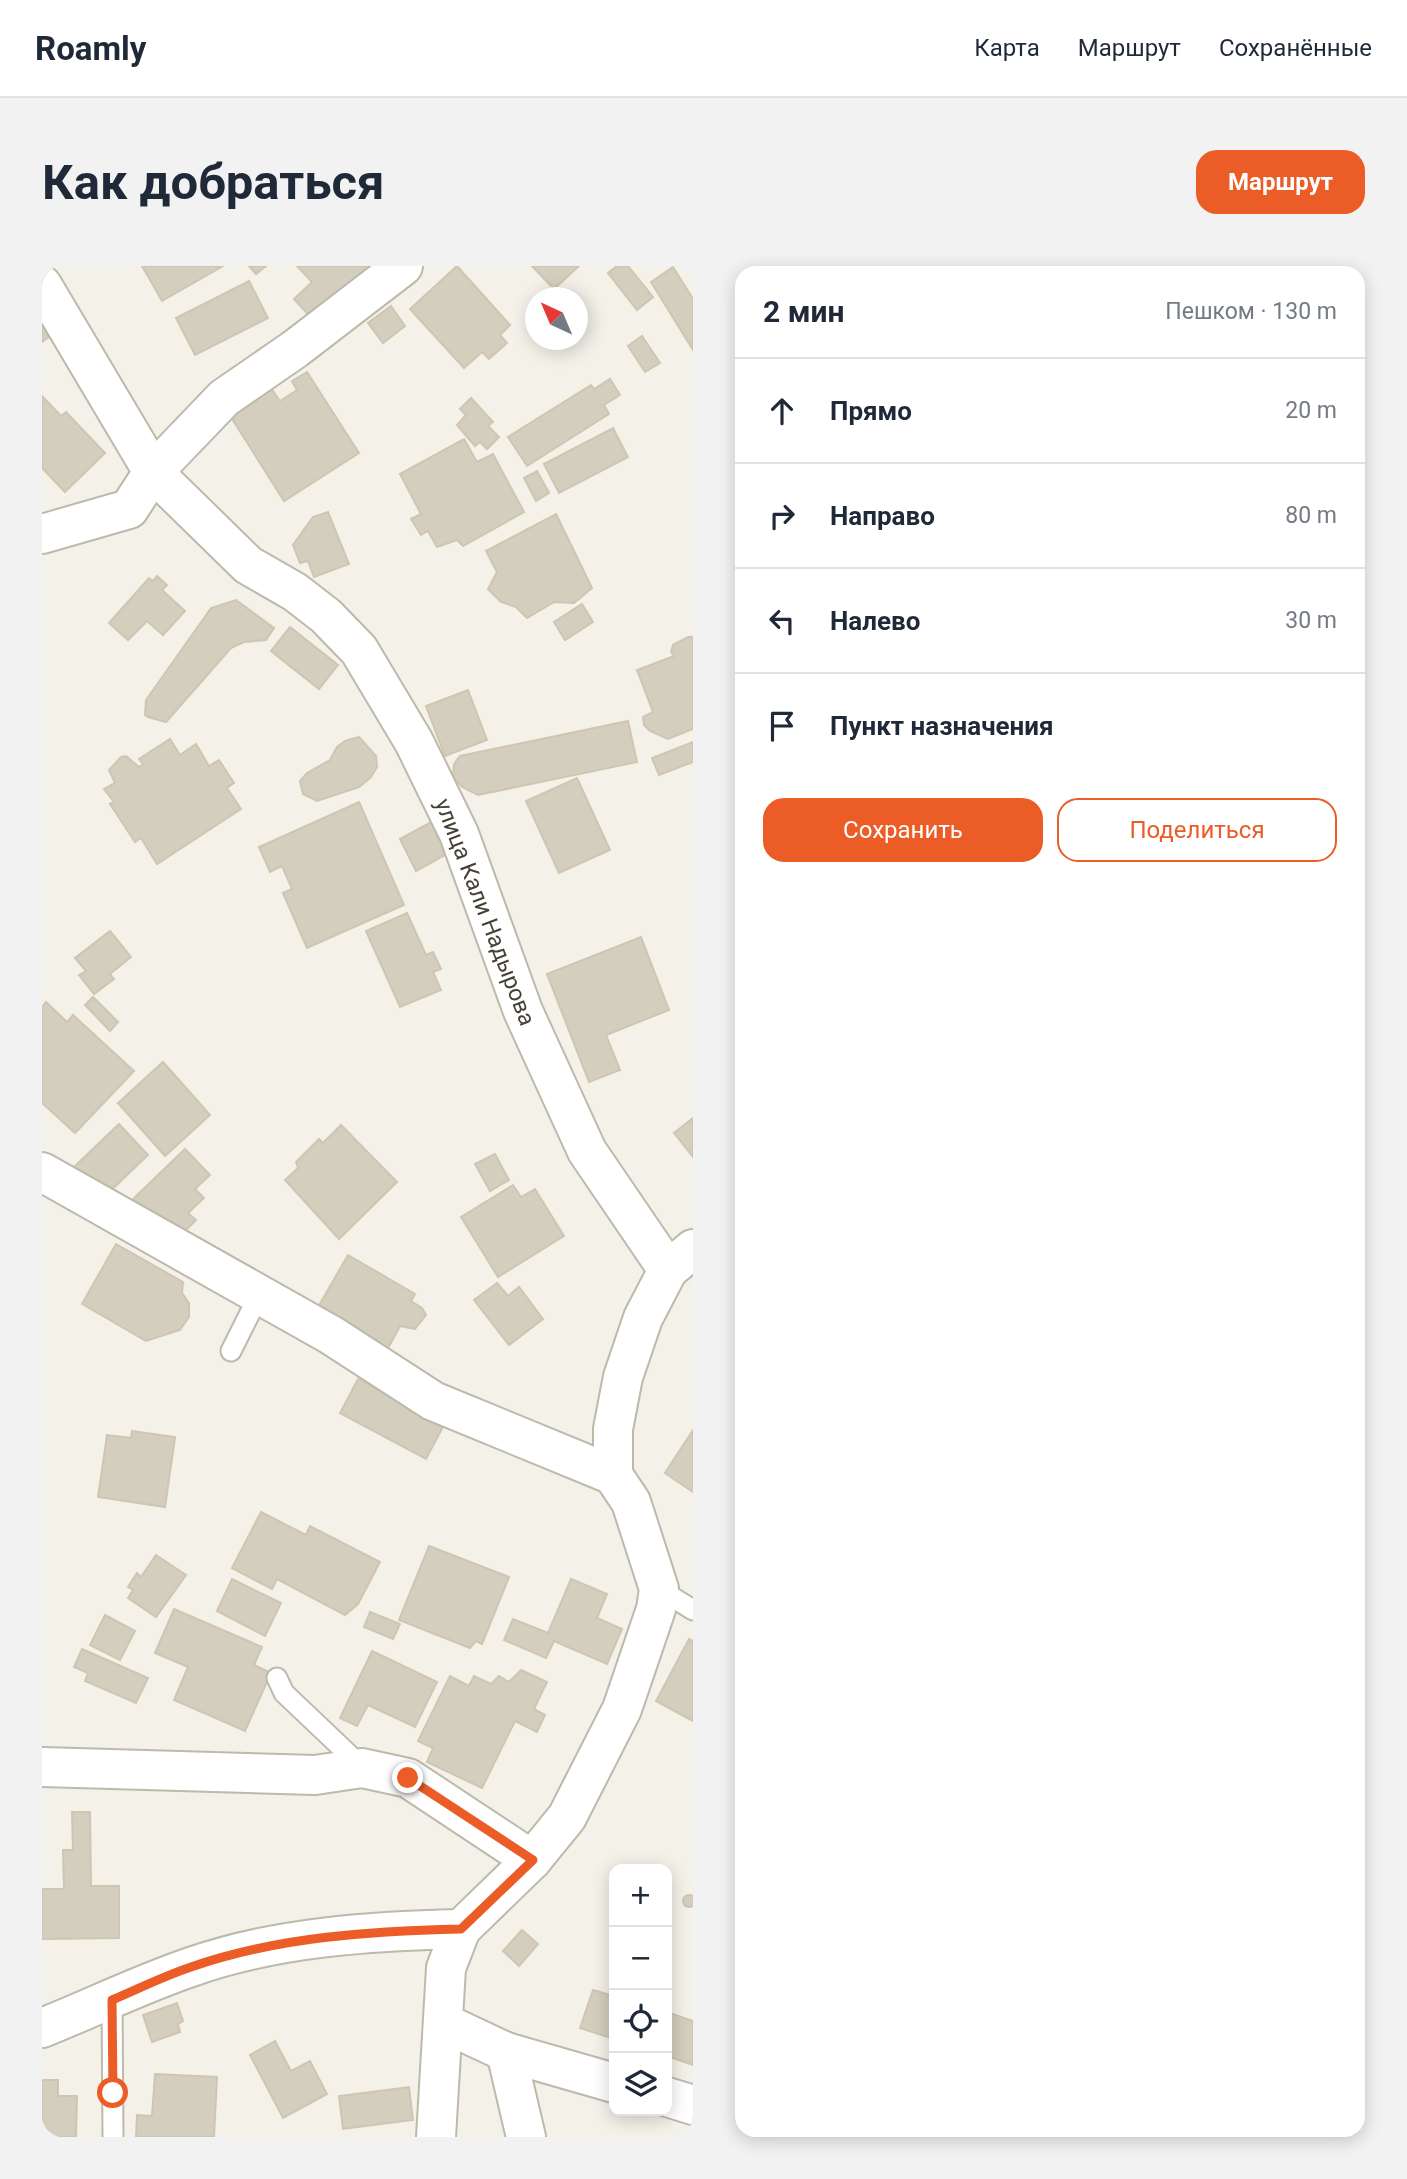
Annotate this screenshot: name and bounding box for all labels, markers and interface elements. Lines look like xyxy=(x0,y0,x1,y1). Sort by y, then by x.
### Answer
text: Roamly xyxy=(35,29,146,68)
text: Карта xyxy=(974,34,1040,62)
text: Маршрут xyxy=(1078,34,1181,62)
text: Сохранённые xyxy=(1219,34,1372,62)
button: Маршрут xyxy=(1196,150,1365,214)
text: Как добраться xyxy=(42,154,384,211)
north arrow xyxy=(525,287,588,350)
text: 2 мин xyxy=(763,294,844,329)
text: Пешком · 130 m xyxy=(1165,298,1337,325)
icon: ahead xyxy=(763,392,801,430)
text: Прямо xyxy=(830,396,912,426)
text: 20 m xyxy=(1285,397,1337,424)
icon: right xyxy=(763,497,801,535)
text: Направо xyxy=(830,501,935,531)
text: 80 m xyxy=(1285,502,1337,529)
icon: left xyxy=(763,602,801,640)
text: Налево xyxy=(830,606,920,636)
text: 30 m xyxy=(1285,607,1337,634)
icon: arrive xyxy=(763,707,801,745)
text: Пункт назначения xyxy=(830,711,1054,741)
street label: улица Кали Надырова xyxy=(429,795,541,1029)
button: Сохранить xyxy=(763,798,1043,862)
button: Поделиться xyxy=(1057,798,1337,862)
route end xyxy=(392,1762,423,1793)
map controls xyxy=(609,1864,672,2116)
button: + xyxy=(609,1864,672,1927)
button: − xyxy=(609,1927,672,1990)
button: locate xyxy=(609,1990,672,2053)
button: layers xyxy=(609,2053,672,2116)
route start xyxy=(97,2077,128,2108)

